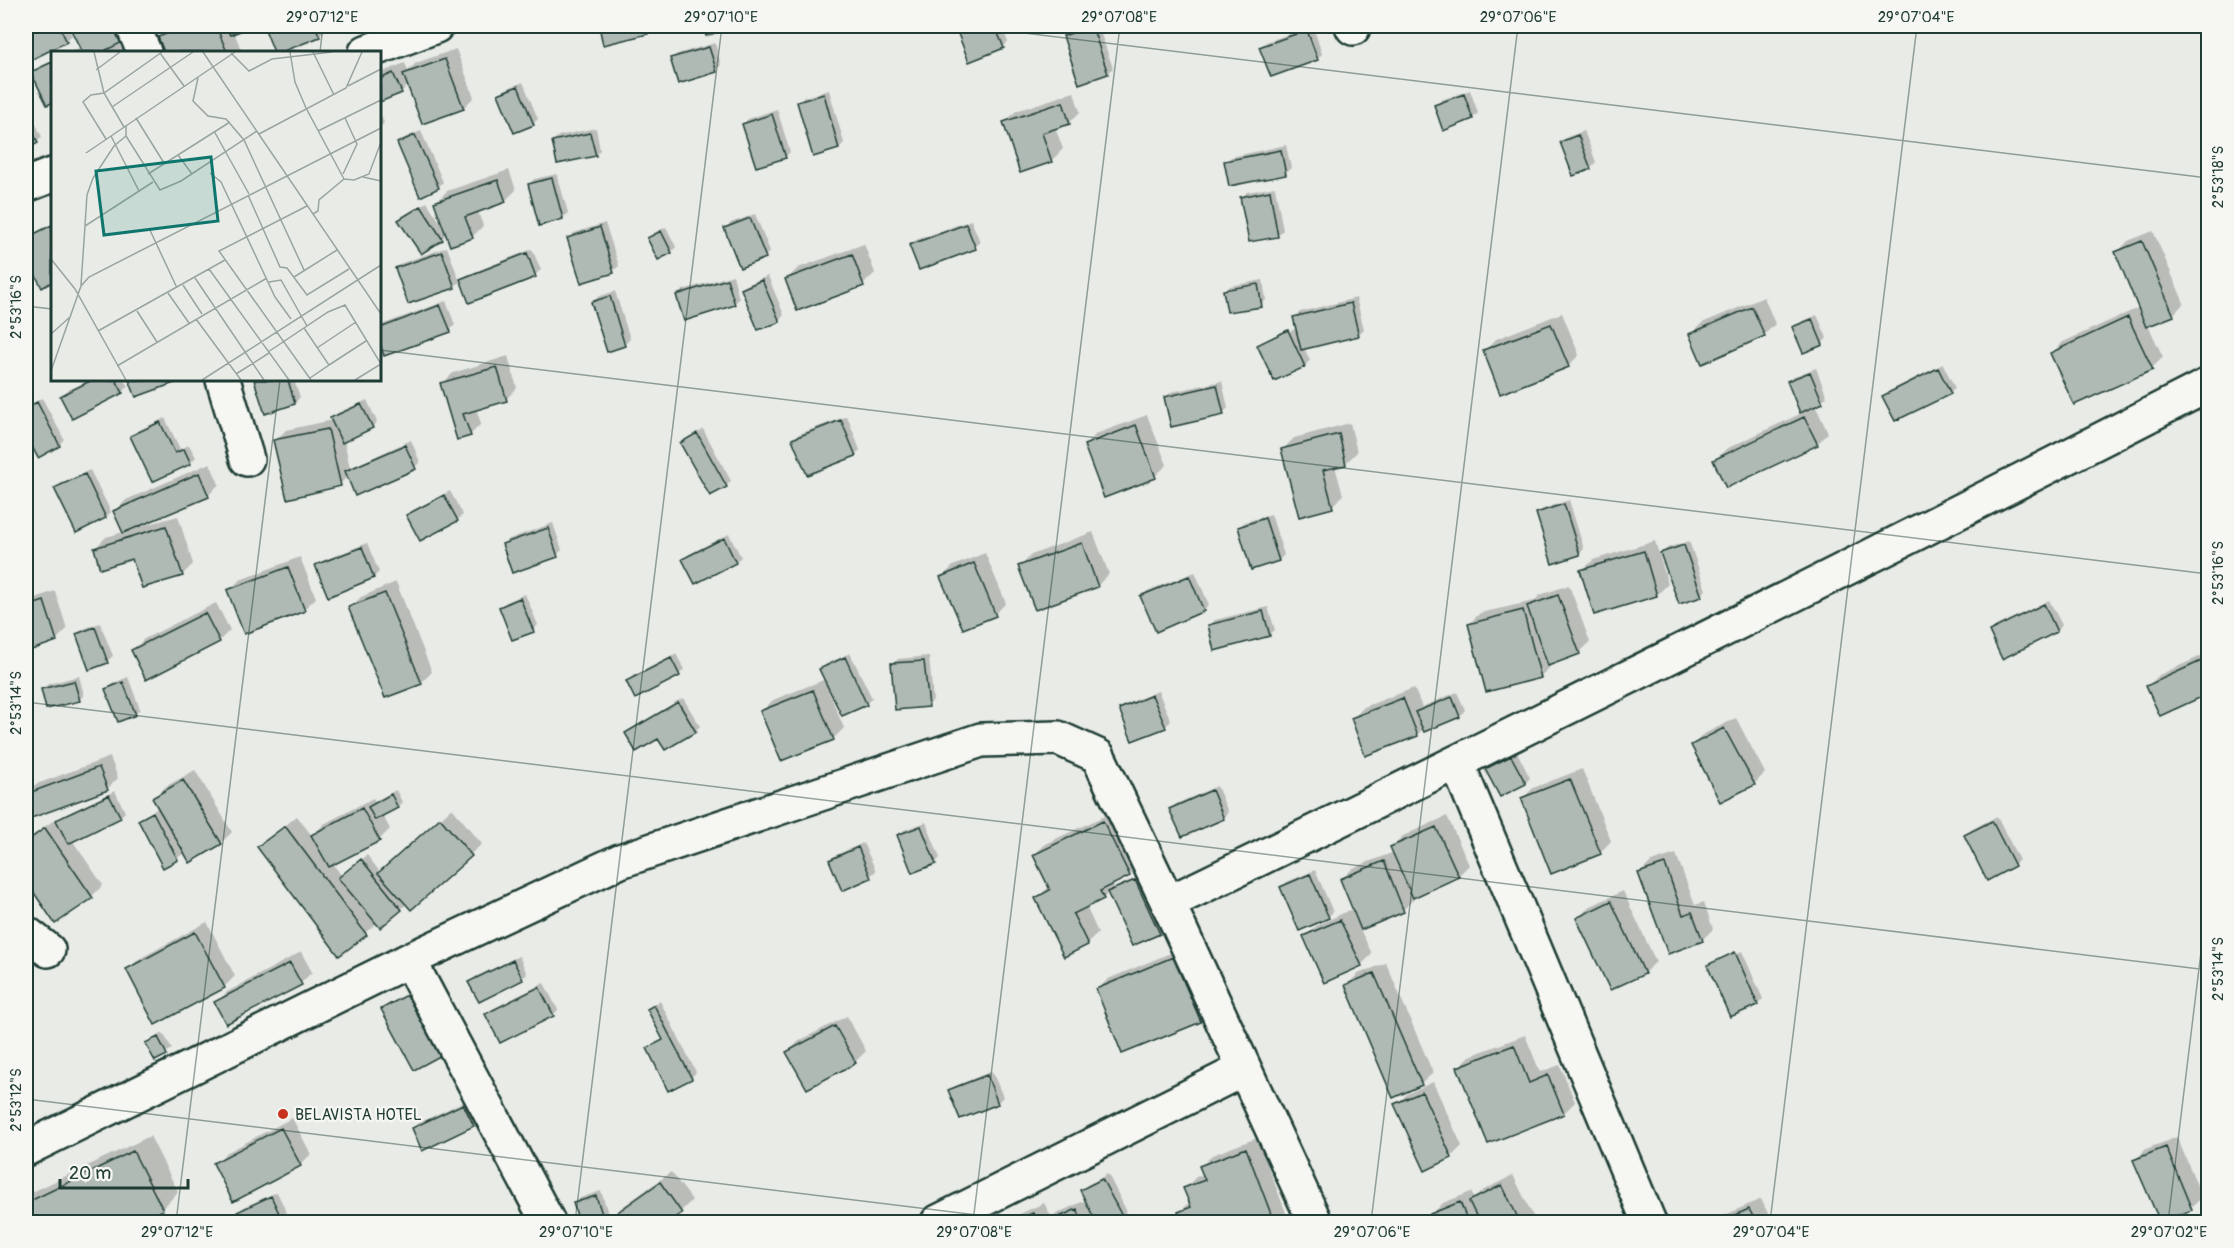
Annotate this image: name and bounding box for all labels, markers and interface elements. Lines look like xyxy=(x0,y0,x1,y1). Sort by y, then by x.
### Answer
text: 29°07'12"E xyxy=(286,8,358,27)
text: 29°07'10"E xyxy=(684,8,758,27)
text: 29°07'08"E xyxy=(1081,8,1157,27)
text: 29°07'06"E xyxy=(1480,8,1557,27)
text: 29°07'04"E xyxy=(1878,8,1955,27)
inset map xyxy=(51,51,381,381)
text: 2°53'18"S xyxy=(2209,146,2228,208)
text: 2°53'16"S xyxy=(7,275,26,339)
text: 2°53'16"S xyxy=(2209,541,2228,605)
text: 2°53'14"S xyxy=(7,671,26,735)
text: 2°53'14"S xyxy=(2209,937,2228,1001)
text: 2°53'12"S xyxy=(7,1068,26,1132)
place label: BELAVISTA HOTEL xyxy=(295,1105,422,1125)
marker: BELAVISTA HOTEL xyxy=(276,1107,290,1121)
scale bar xyxy=(60,1152,188,1190)
text: 20 m xyxy=(69,1162,111,1185)
text: 29°07'12"E xyxy=(141,1223,213,1242)
text: 29°07'10"E xyxy=(539,1223,613,1242)
text: 29°07'08"E xyxy=(936,1223,1012,1242)
text: 29°07'06"E xyxy=(1334,1223,1411,1242)
text: 29°07'04"E xyxy=(1733,1223,1810,1242)
text: 29°07'02"E xyxy=(2131,1223,2207,1242)

